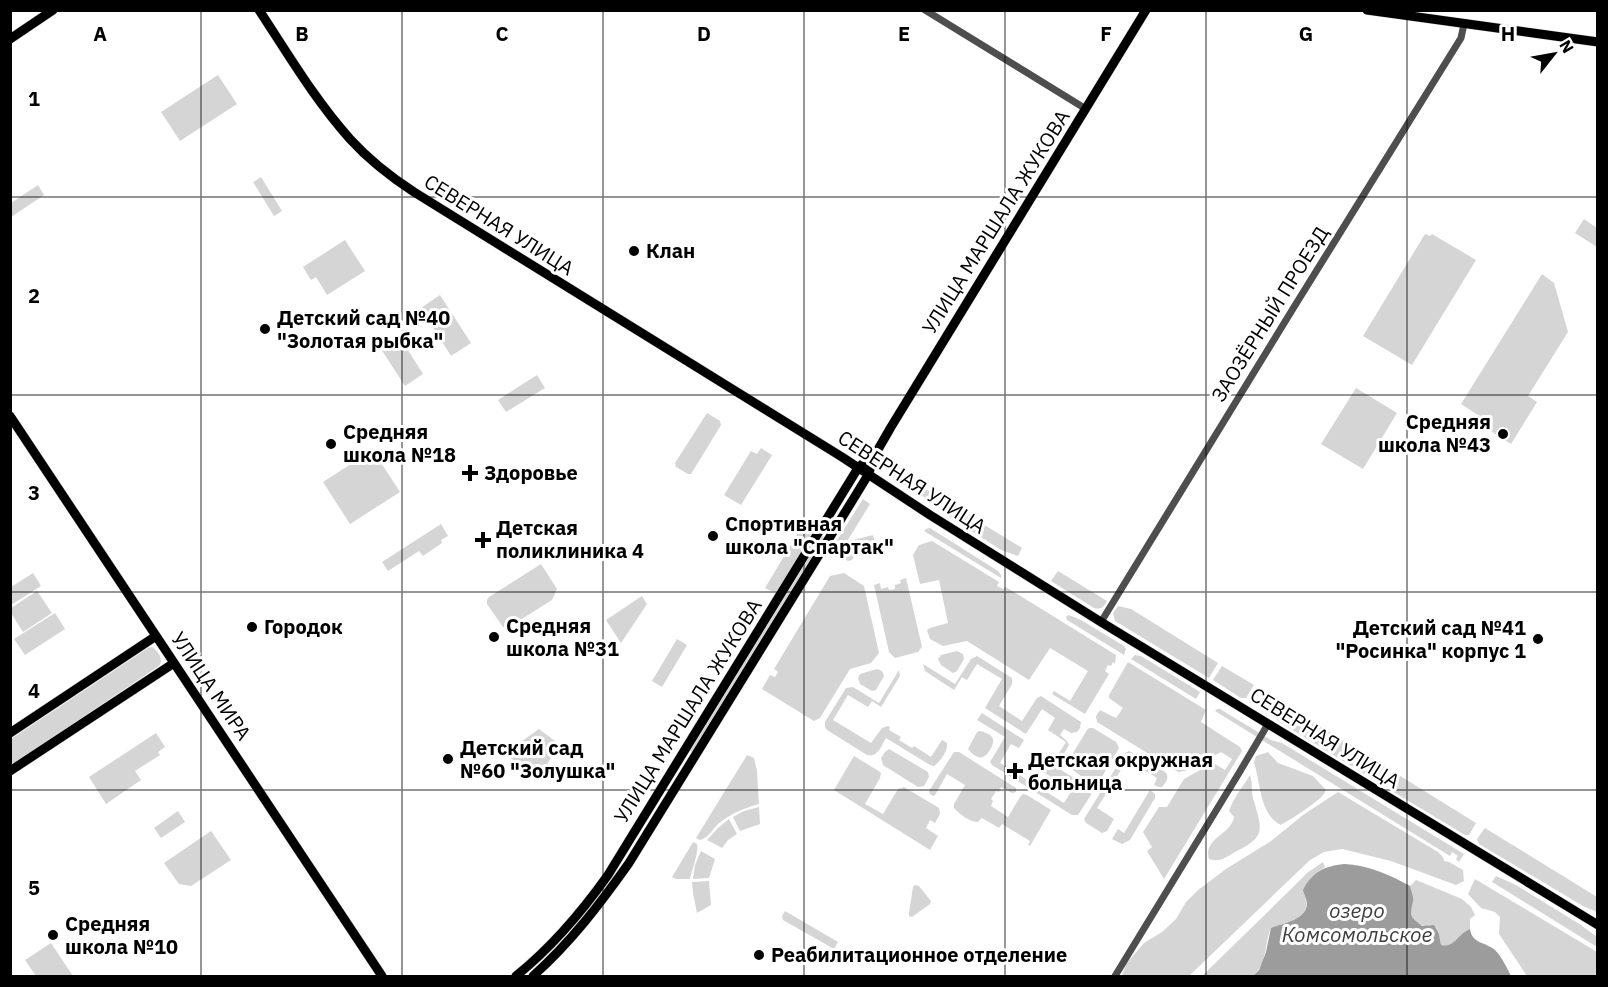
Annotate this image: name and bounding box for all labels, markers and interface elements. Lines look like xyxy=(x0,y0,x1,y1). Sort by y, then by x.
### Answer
text: A xyxy=(93,20,107,47)
text: B xyxy=(295,20,309,47)
text: C xyxy=(495,20,509,47)
text: D xyxy=(697,20,711,47)
text: E xyxy=(898,20,910,47)
text: F xyxy=(1100,20,1112,47)
text: G xyxy=(1299,20,1313,47)
text: H xyxy=(1501,20,1515,47)
north arrow xyxy=(1524,24,1584,84)
text: N xyxy=(1555,36,1578,56)
text: 1 xyxy=(28,85,40,112)
street label: УЛИЦА МАРШАЛА ЖУКОВА xyxy=(915,104,1076,339)
street label: СЕВЕРНАЯ УЛИЦА xyxy=(419,168,579,282)
street label: ЗАОЗЁРНЫЙ ПРОЕЗД xyxy=(1205,221,1335,407)
place label: Клан xyxy=(646,237,695,264)
marker: Клан xyxy=(627,244,641,258)
text: 2 xyxy=(28,282,40,309)
place label: Детский сад №40 "Золотая рыбка" xyxy=(277,304,450,354)
marker: Детский сад №40 "Золотая рыбка" xyxy=(258,322,272,336)
place label: Средняя школа №43 xyxy=(1378,408,1491,458)
place label: Средняя школа №18 xyxy=(343,418,456,468)
street label: СЕВЕРНАЯ УЛИЦА xyxy=(833,424,992,540)
marker: Средняя школа №43 xyxy=(1496,427,1510,441)
marker: Средняя школа №18 xyxy=(324,437,338,451)
place label: Здоровье xyxy=(484,459,578,486)
marker: Здоровье xyxy=(461,464,479,482)
text: 3 xyxy=(28,479,40,506)
place label: Спортивная школа "Спартак" xyxy=(725,510,894,560)
place label: Детская поликлиника 4 xyxy=(496,514,644,564)
marker: Спортивная школа "Спартак" xyxy=(706,529,720,543)
marker: Детская поликлиника 4 xyxy=(474,531,492,549)
street label: УЛИЦА МАРШАЛА ЖУКОВА xyxy=(607,593,768,828)
place label: Средняя школа №31 xyxy=(506,612,619,662)
place label: Городок xyxy=(264,613,343,640)
place label: Детский сад №41 "Росинка" корпус 1 xyxy=(1336,614,1526,664)
marker: Городок xyxy=(245,620,259,634)
street label: УЛИЦА МИРА xyxy=(165,626,258,745)
marker: Средняя школа №31 xyxy=(487,630,501,644)
marker: Детский сад №41 "Росинка" корпус 1 xyxy=(1531,632,1545,646)
text: 4 xyxy=(28,677,40,704)
street label: СЕВЕРНАЯ УЛИЦА xyxy=(1245,681,1405,795)
place label: Детский сад №60 "Золушка" xyxy=(460,734,615,784)
place label: Детская окружная больница xyxy=(1028,746,1213,796)
marker: Детский сад №60 "Золушка" xyxy=(441,752,455,766)
marker: Детская окружная больница xyxy=(1006,762,1024,780)
text: 5 xyxy=(28,874,40,901)
water label: озеро Комсомольское xyxy=(1282,896,1433,948)
place label: Средняя школа №10 xyxy=(65,910,178,960)
marker: Средняя школа №10 xyxy=(46,928,60,942)
place label: Реабилитационное отделение xyxy=(771,941,1067,968)
marker: Реабилитационное отделение xyxy=(752,948,766,962)

